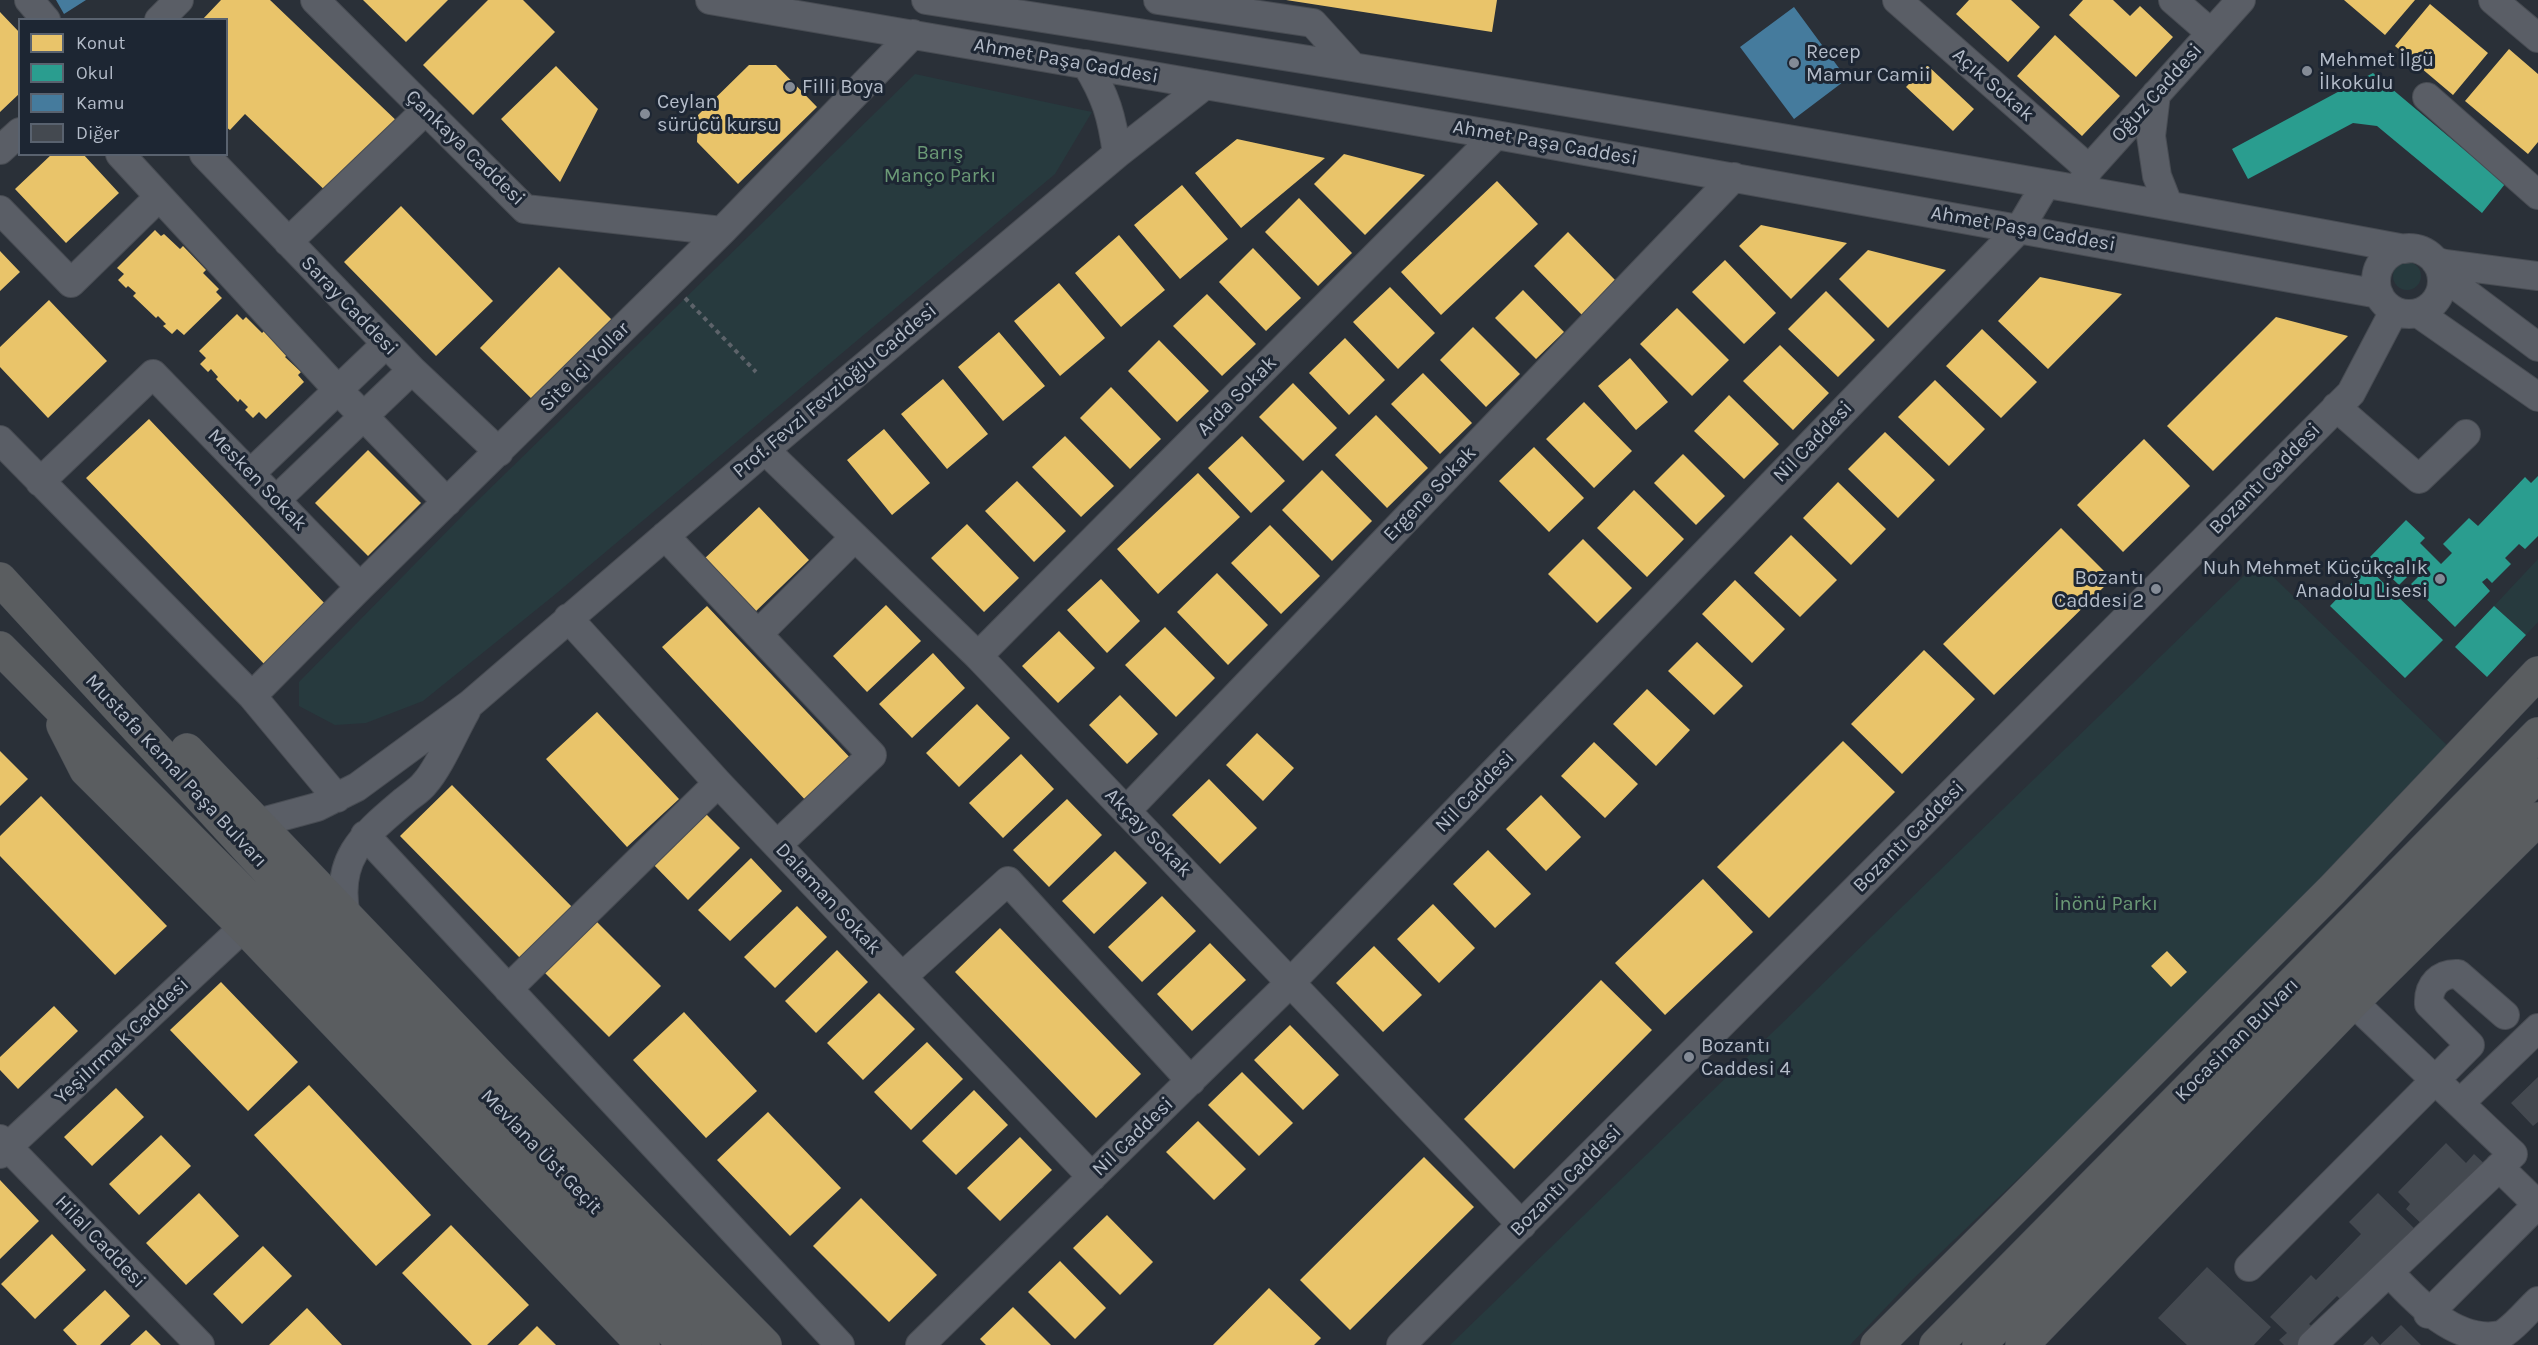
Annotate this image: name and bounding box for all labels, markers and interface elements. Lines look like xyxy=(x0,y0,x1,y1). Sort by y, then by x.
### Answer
legend xyxy=(18,18,228,156)
text: Konut xyxy=(76,32,125,54)
street label: Ahmet Paşa Caddesi xyxy=(972,33,1160,89)
street label: Oğuz Caddesi xyxy=(2107,39,2207,147)
place label: Recep Mamur Camii xyxy=(1806,40,1931,87)
street label: Açık Sokak xyxy=(1947,43,2039,127)
place label: Mehmet İlgü İlkokulu xyxy=(2319,48,2434,95)
marker: Recep Mamur Camii xyxy=(1787,56,1801,70)
text: Okul xyxy=(76,62,114,84)
marker: Mehmet İlgü İlkokulu xyxy=(2300,64,2314,78)
place label: Filli Boya xyxy=(802,75,884,99)
marker: Filli Boya xyxy=(783,80,797,94)
street label: Çankaya Caddesi xyxy=(400,85,530,211)
place label: Ceylan sürücü kursu xyxy=(657,90,779,137)
text: Kamu xyxy=(76,92,125,114)
marker: Ceylan sürücü kursu xyxy=(638,107,652,121)
street label: Ahmet Paşa Caddesi xyxy=(1451,115,1639,171)
text: Diğer xyxy=(76,122,119,144)
park label: Barış Manço Parkı xyxy=(884,141,996,188)
street label: Ahmet Paşa Caddesi xyxy=(1929,201,2117,257)
street label: Saray Caddesi xyxy=(296,251,402,361)
street label: Prof. Fevzi Fevzioğlu Caddesi xyxy=(728,299,942,483)
street label: Site İçi Yollar xyxy=(535,317,635,417)
street label: Arda Sokak xyxy=(1192,351,1282,441)
street label: Nil Caddesi xyxy=(1768,396,1858,488)
street label: Bozantı Caddesi xyxy=(2204,418,2326,540)
street label: Mesken Sokak xyxy=(202,424,312,536)
street label: Ergene Sokak xyxy=(1379,441,1481,547)
place label: Nuh Mehmet Küçükçalık Anadolu Lisesi xyxy=(2203,556,2428,603)
place label: Bozantı Caddesi 2 xyxy=(2054,566,2144,613)
marker: Nuh Mehmet Küçükçalık Anadolu Lisesi xyxy=(2433,572,2447,586)
marker: Bozantı Caddesi 2 xyxy=(2149,582,2163,596)
street label: Mustafa Kemal Paşa Bulvarı xyxy=(80,669,272,873)
street label: Nil Caddesi xyxy=(1430,746,1520,838)
street label: Bozantı Caddesi xyxy=(1848,776,1970,898)
street label: Akçay Sokak xyxy=(1100,783,1196,883)
street label: Dalaman Sokak xyxy=(770,838,886,960)
park label: İnönü Parkı xyxy=(2054,892,2158,916)
street label: Yeşilırmak Caddesi xyxy=(50,973,194,1109)
street label: Kocasinan Bulvarı xyxy=(2170,973,2304,1107)
place label: Bozantı Caddesi 4 xyxy=(1701,1034,1791,1081)
marker: Bozantı Caddesi 4 xyxy=(1682,1050,1696,1064)
street label: Mevlana Üst Geçit xyxy=(475,1085,607,1219)
street label: Nil Caddesi xyxy=(1087,1092,1179,1182)
street label: Bozantı Caddesi xyxy=(1505,1120,1627,1242)
street label: Hilal Caddesi xyxy=(50,1191,150,1293)

